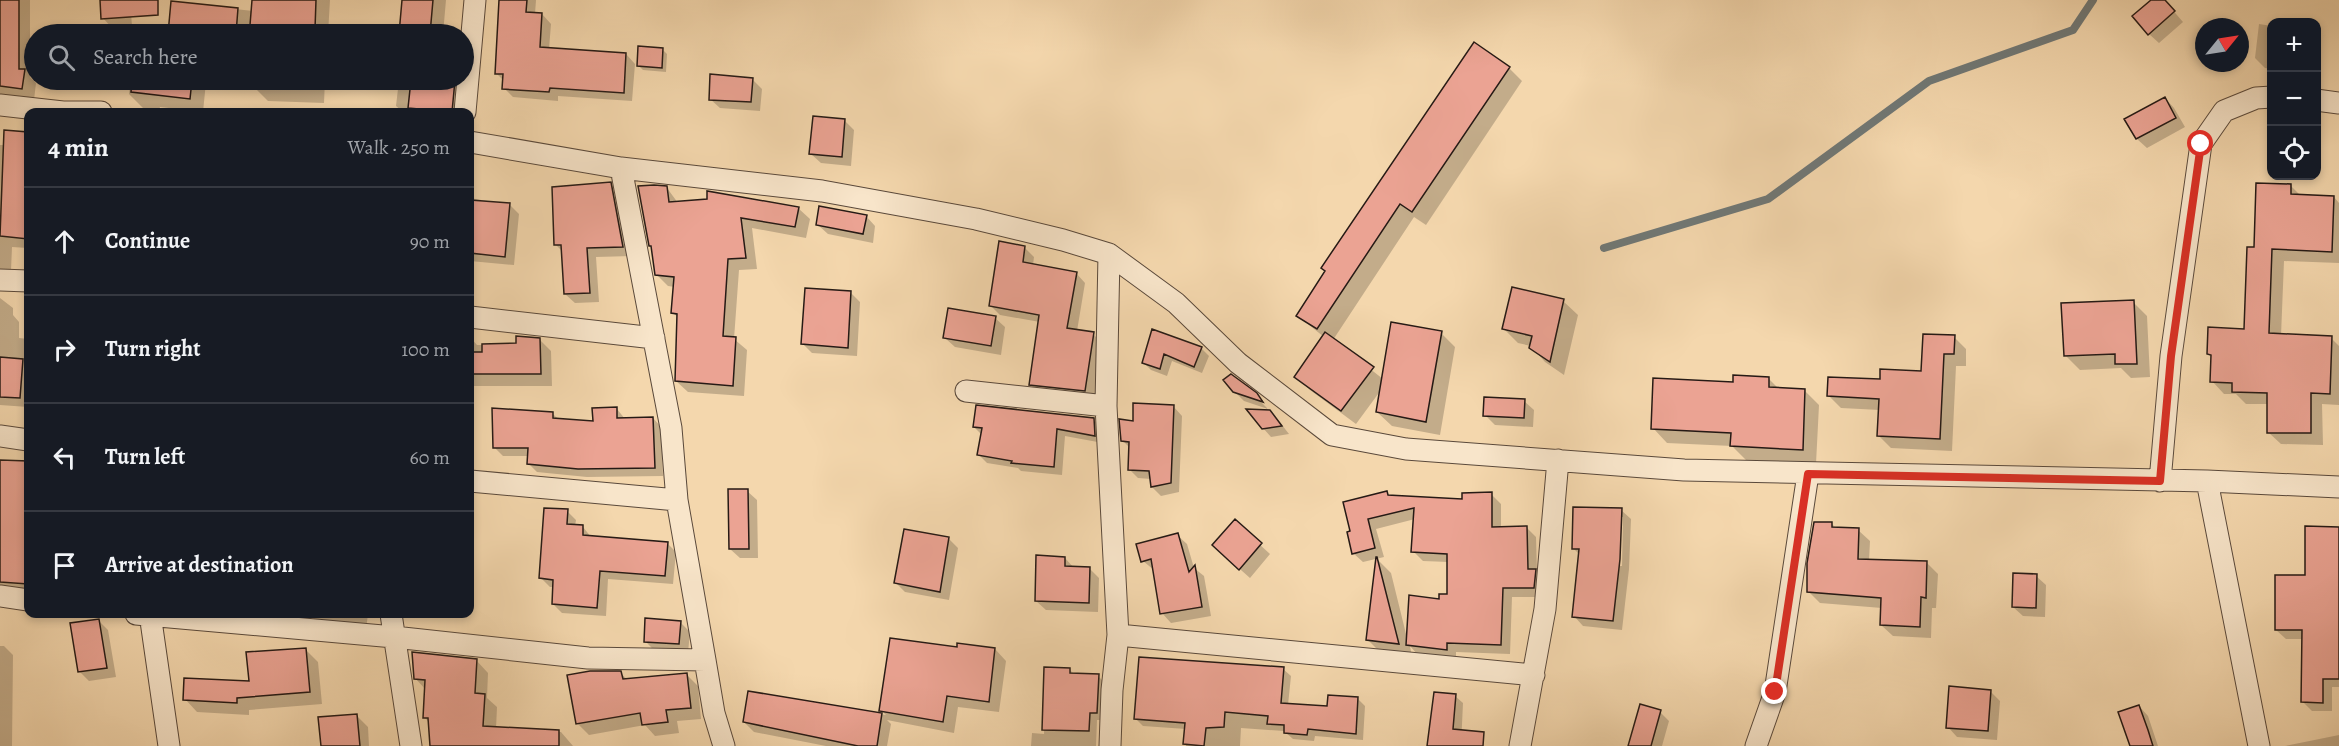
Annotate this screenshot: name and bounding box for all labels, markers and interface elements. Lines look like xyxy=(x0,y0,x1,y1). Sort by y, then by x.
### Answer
north arrow xyxy=(2195,18,2249,72)
map controls xyxy=(2267,18,2321,180)
button: + xyxy=(2267,18,2321,72)
search box xyxy=(24,24,474,90)
icon: search xyxy=(45,41,78,74)
text: Search here xyxy=(93,42,198,72)
button: − xyxy=(2267,72,2321,126)
button: locate xyxy=(2267,126,2321,180)
text: 4 min xyxy=(48,130,109,165)
route start xyxy=(2187,130,2213,156)
text: Walk · 250 m xyxy=(348,134,450,161)
icon: ahead xyxy=(48,225,81,258)
text: Continue xyxy=(105,226,190,256)
text: 90 m xyxy=(410,228,450,255)
icon: right xyxy=(48,333,81,366)
text: Turn right xyxy=(105,334,201,364)
text: 100 m xyxy=(401,336,450,363)
icon: left xyxy=(48,441,81,474)
text: Turn left xyxy=(105,442,185,472)
text: 60 m xyxy=(410,444,450,471)
icon: arrive xyxy=(48,549,81,582)
text: Arrive at destination xyxy=(105,550,294,580)
route end xyxy=(1761,678,1787,704)

